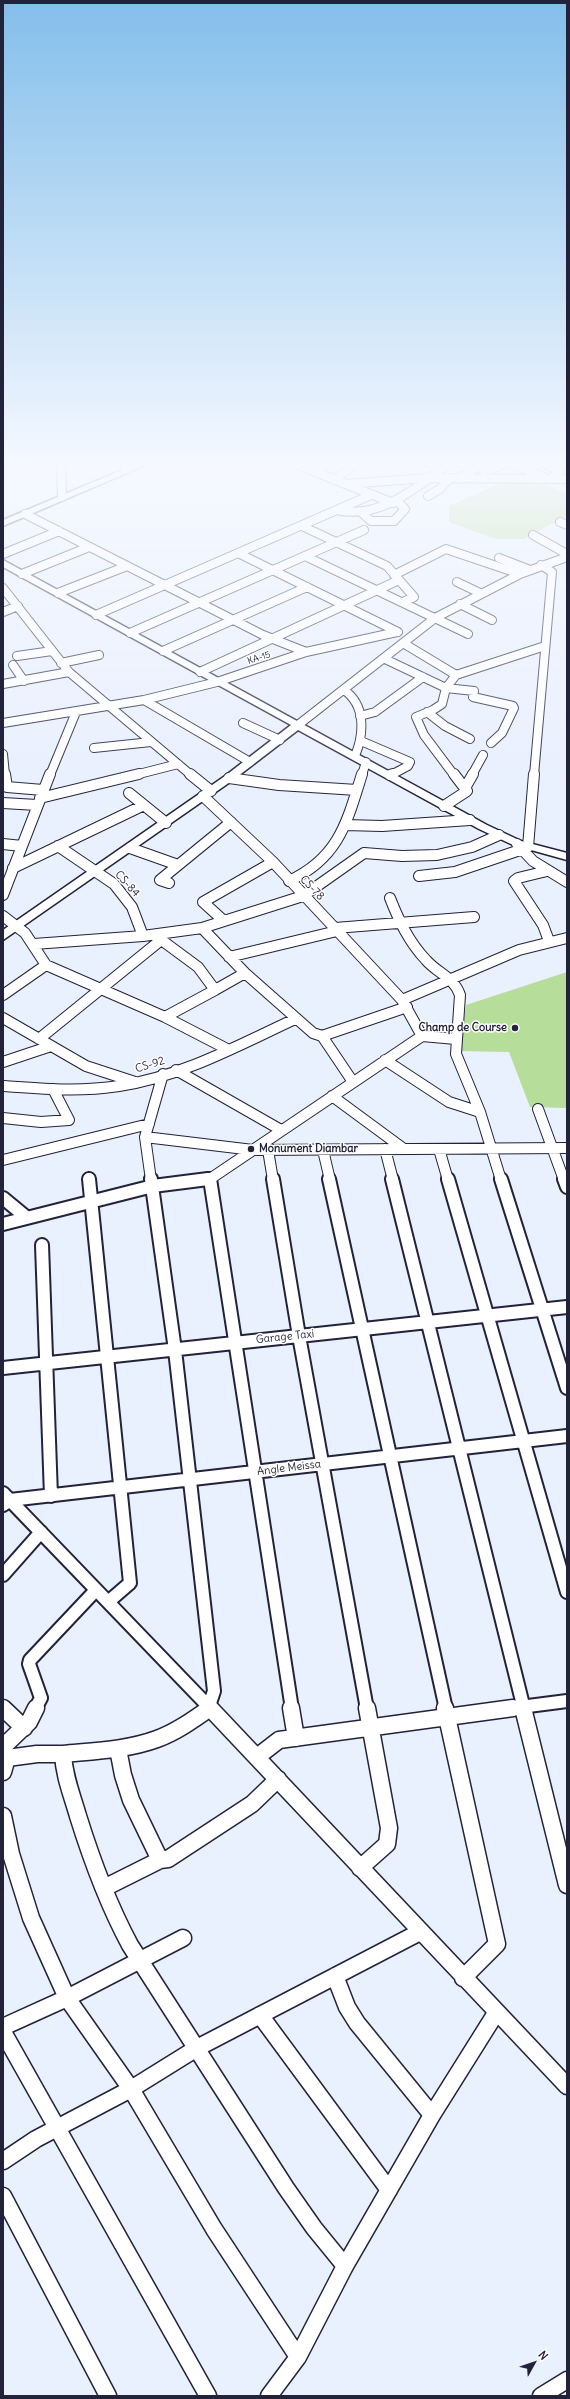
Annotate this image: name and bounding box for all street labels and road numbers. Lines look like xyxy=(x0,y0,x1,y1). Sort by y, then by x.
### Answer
street label: KA-15 xyxy=(246,649,272,667)
street label: CS-84 xyxy=(112,868,142,900)
street label: CS-78 xyxy=(297,873,327,903)
street label: CS-92 xyxy=(134,1054,166,1076)
street label: Garage Taxi xyxy=(255,1327,315,1347)
street label: Angle Meissa xyxy=(256,1458,322,1478)

